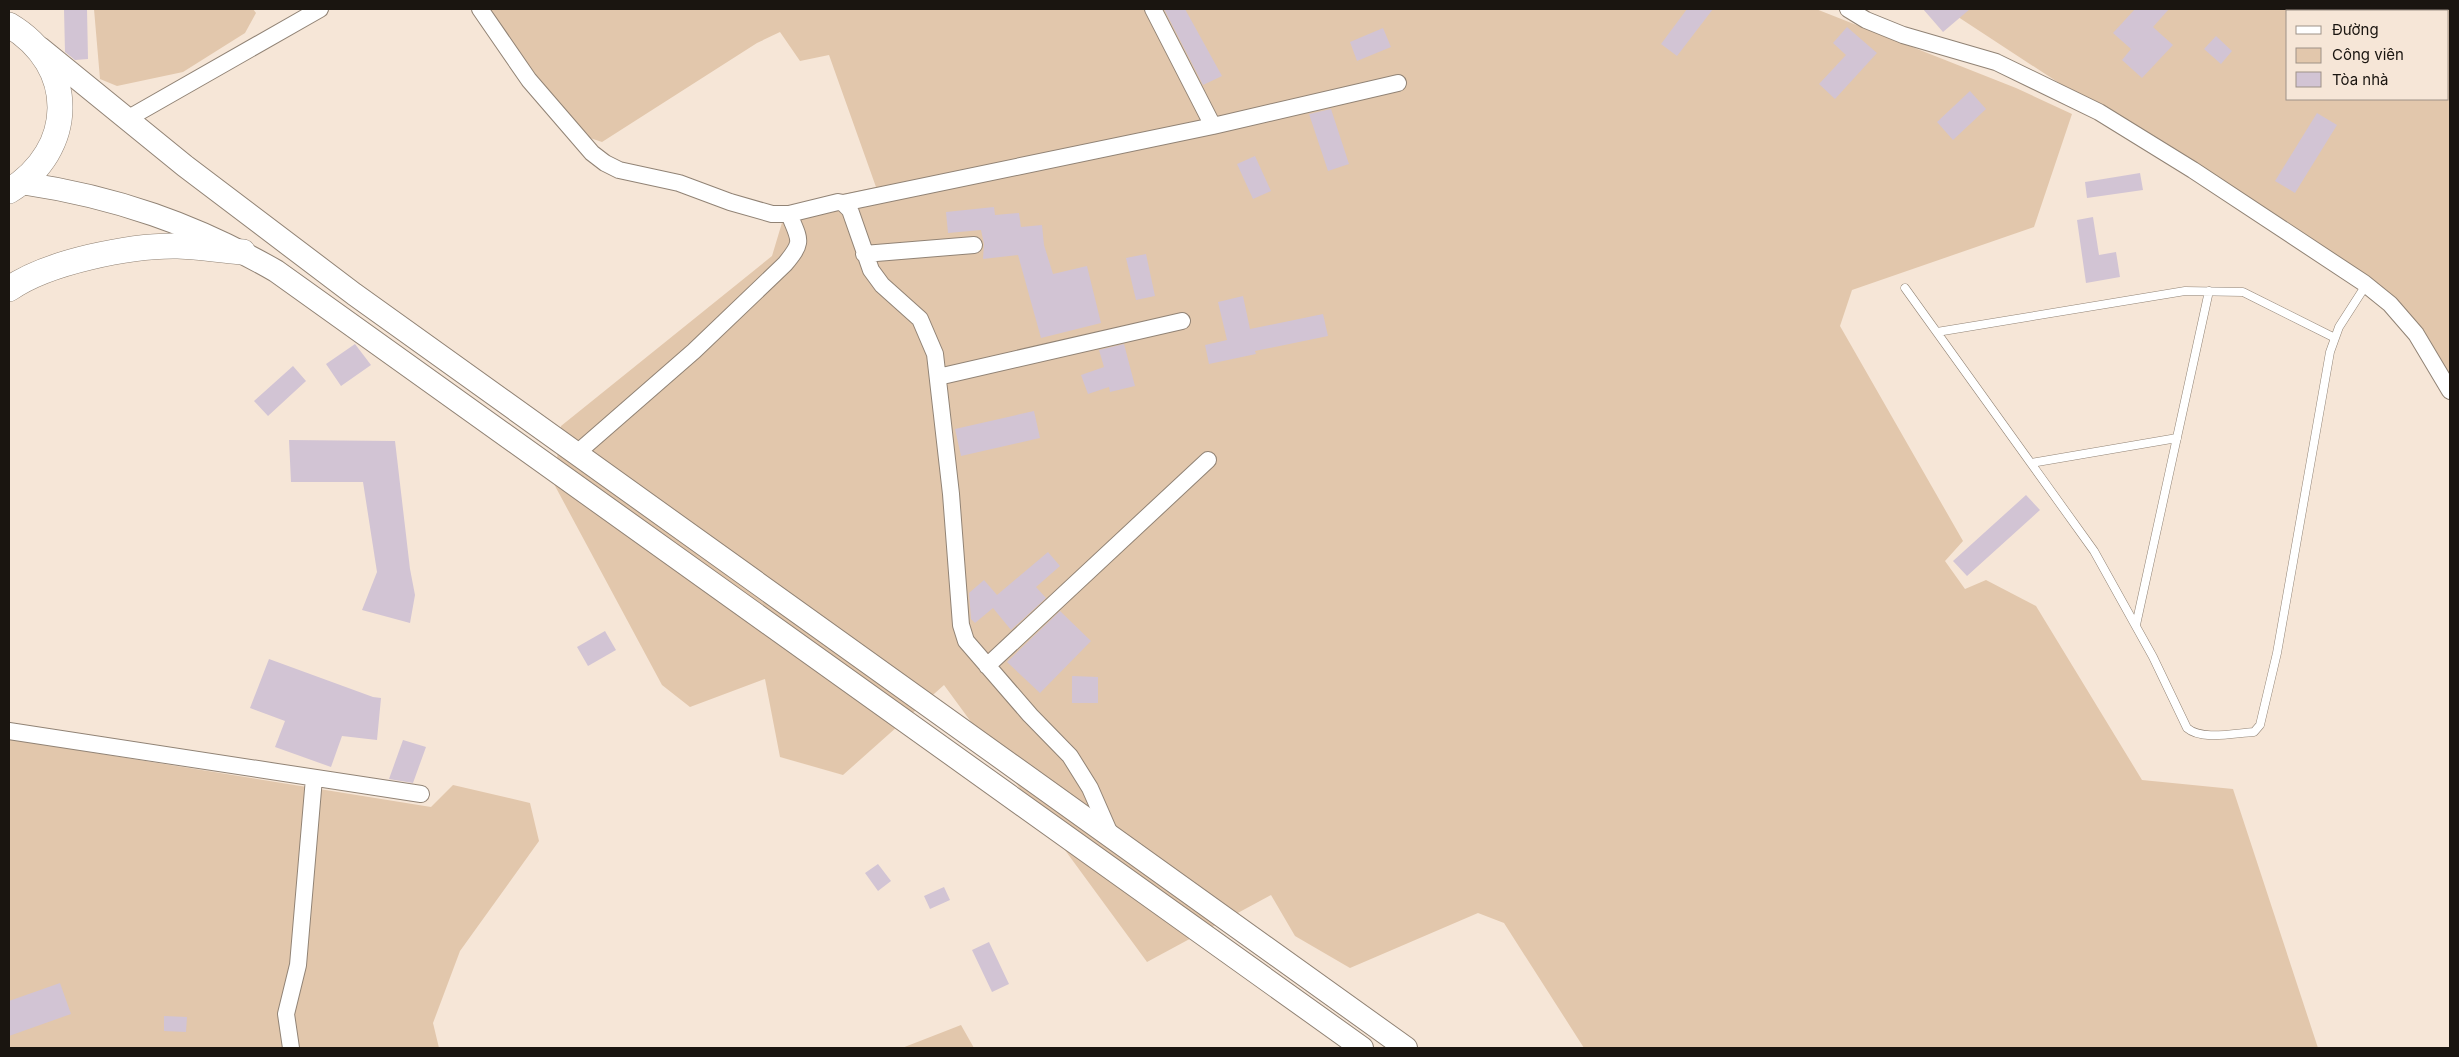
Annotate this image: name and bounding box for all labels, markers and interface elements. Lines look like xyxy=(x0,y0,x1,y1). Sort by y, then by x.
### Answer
legend xyxy=(2286,10,2449,100)
text: Đường xyxy=(2332,20,2379,39)
text: Công viên xyxy=(2332,45,2404,64)
text: Tòa nhà xyxy=(2332,70,2388,89)

